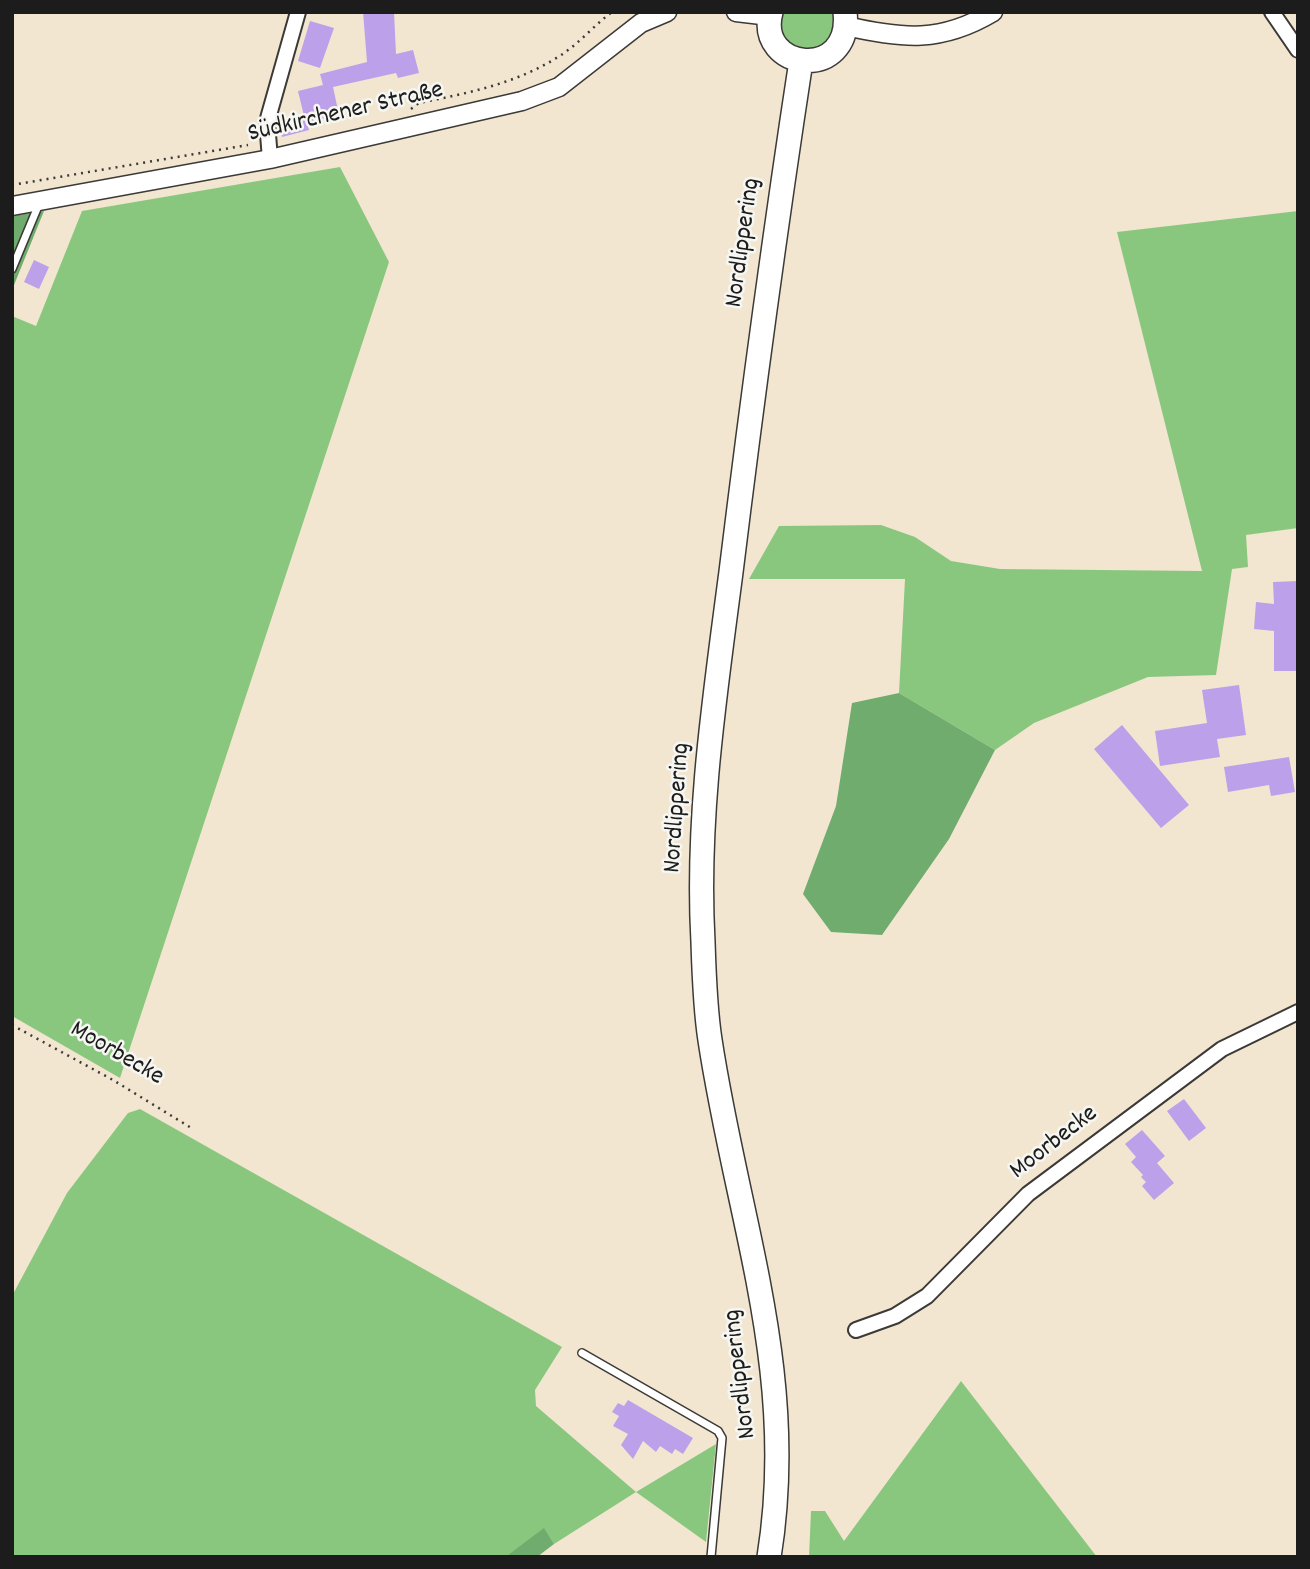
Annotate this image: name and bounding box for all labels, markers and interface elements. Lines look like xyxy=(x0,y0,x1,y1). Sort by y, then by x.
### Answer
street label: Südkirchener Straße xyxy=(245,76,447,152)
street label: Nordlippering xyxy=(720,176,770,310)
street label: Nordlippering xyxy=(659,742,699,874)
street label: Moorbecke xyxy=(63,1016,169,1094)
street label: Moorbecke xyxy=(1005,1100,1105,1188)
street label: Nordlippering xyxy=(719,1307,765,1441)

